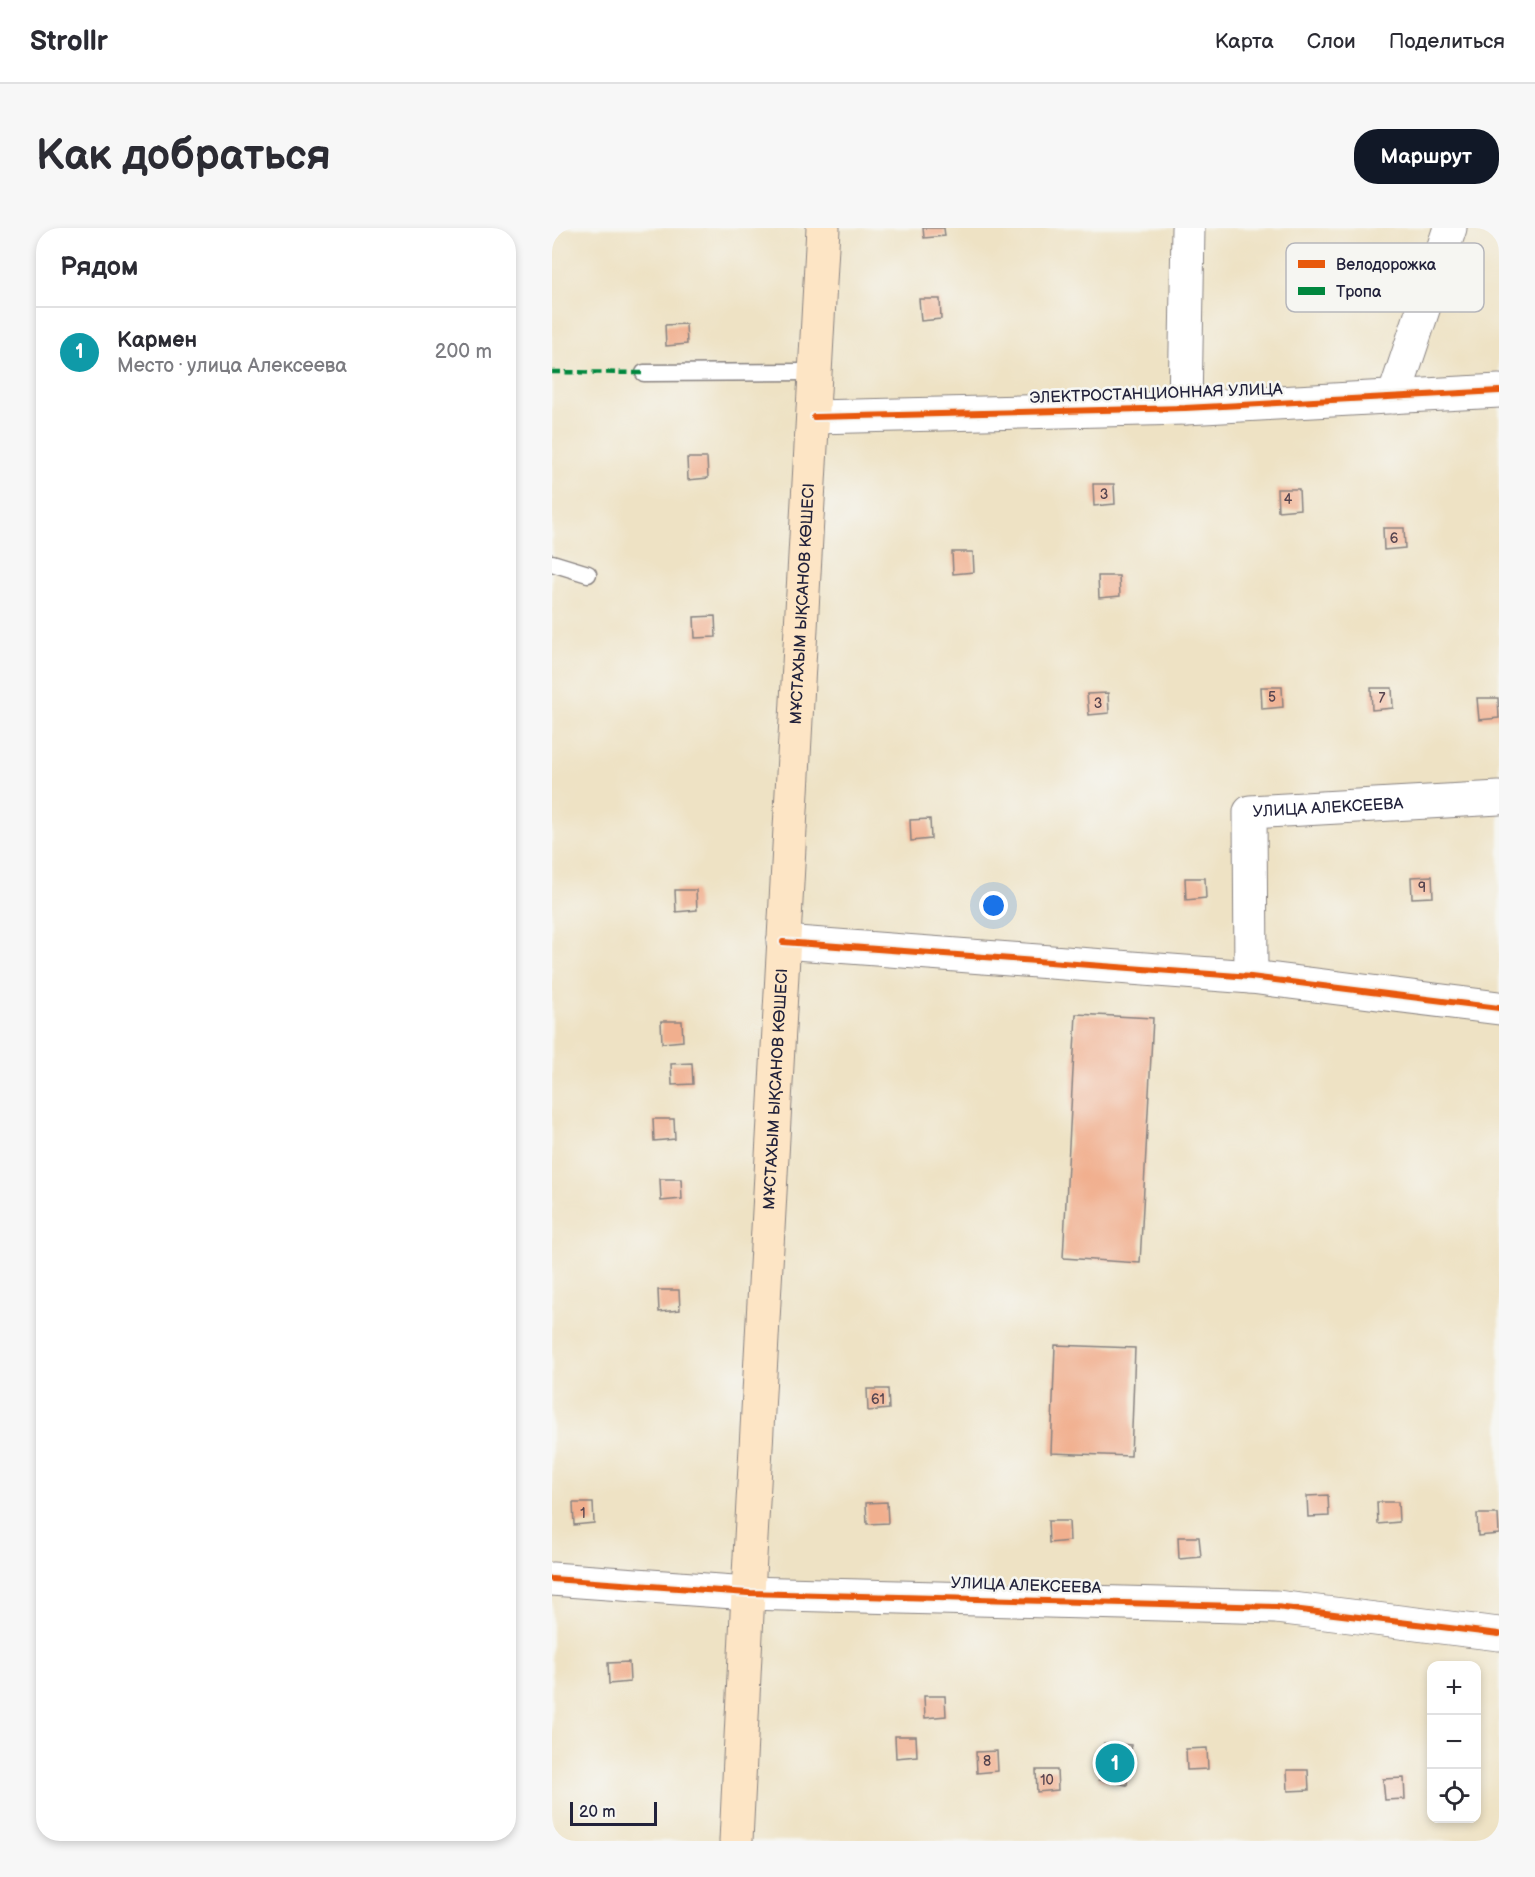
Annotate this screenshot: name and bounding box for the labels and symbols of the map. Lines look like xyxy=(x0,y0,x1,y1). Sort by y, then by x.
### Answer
legend xyxy=(1286,243,1484,312)
text: Велодорожка xyxy=(1336,256,1437,275)
text: Тропа xyxy=(1336,283,1382,302)
street label: ЭЛЕКТРОСТАНЦИОННАЯ УЛИЦА xyxy=(1029,380,1283,408)
street label: МҰСТАХЫМ ЫҚСАНОВ КӨШЕСІ xyxy=(786,483,818,725)
house number: 3 xyxy=(1100,486,1108,503)
house number: 4 xyxy=(1284,491,1293,508)
house number: 6 xyxy=(1390,530,1399,547)
house number: 5 xyxy=(1268,689,1276,706)
house number: 7 xyxy=(1379,690,1386,707)
house number: 3 xyxy=(1094,695,1102,712)
street label: УЛИЦА АЛЕКСЕЕВА xyxy=(1252,794,1404,821)
house number: 9 xyxy=(1418,879,1426,896)
your location xyxy=(979,891,1008,920)
street label: МҰСТАХЫМ ЫҚСАНОВ КӨШЕСІ xyxy=(760,968,792,1210)
house number: 61 xyxy=(871,1391,885,1408)
house number: 1 xyxy=(580,1505,586,1522)
street label: УЛИЦА АЛЕКСЕЕВА xyxy=(950,1574,1102,1598)
pin: 1 xyxy=(1096,1740,1134,1786)
house number: 8 xyxy=(983,1753,991,1770)
house number: 10 xyxy=(1040,1772,1054,1789)
scale bar xyxy=(570,1799,657,1826)

